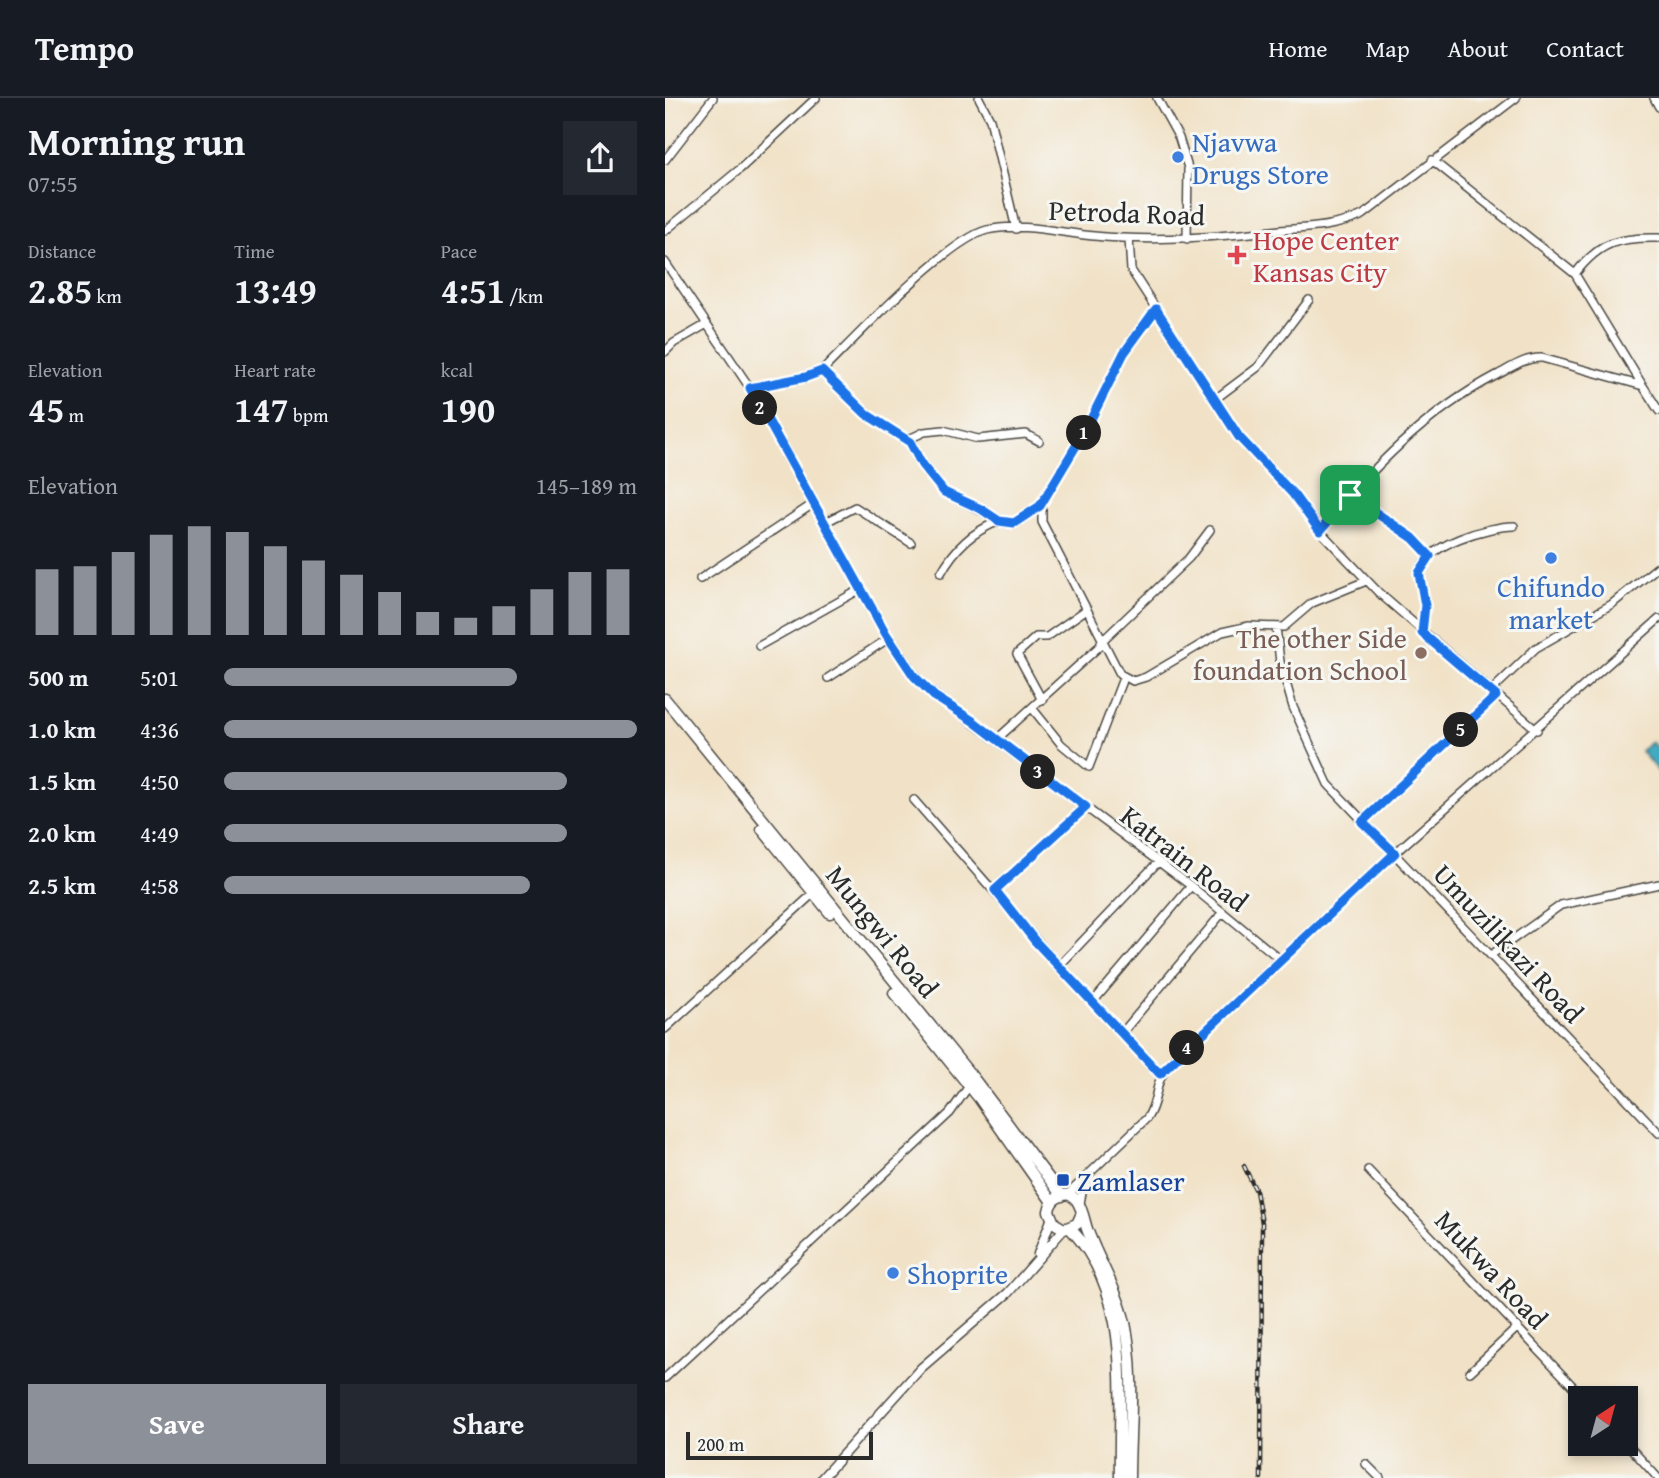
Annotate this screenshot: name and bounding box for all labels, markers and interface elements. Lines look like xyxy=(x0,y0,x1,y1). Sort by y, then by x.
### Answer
text: Tempo xyxy=(35,24,134,72)
text: Home xyxy=(1269,31,1328,66)
text: Map xyxy=(1366,31,1410,66)
text: About xyxy=(1448,31,1508,66)
text: Contact xyxy=(1546,31,1624,66)
text: Morning run xyxy=(28,113,245,169)
button: share xyxy=(563,121,637,195)
place label: Njavwa Drugs Store xyxy=(1192,121,1329,194)
marker: Njavwa Drugs Store xyxy=(1170,149,1186,165)
text: 07:55 xyxy=(28,167,78,200)
street label: Petroda Road xyxy=(1048,189,1206,235)
place label: Hope Center Kansas City xyxy=(1253,219,1399,292)
text: Distance xyxy=(28,237,96,265)
text: Time xyxy=(234,237,275,265)
text: Pace xyxy=(441,237,477,265)
marker: Hope Center Kansas City xyxy=(1227,245,1247,265)
text: 2.85 xyxy=(28,265,92,316)
text: 13:49 xyxy=(234,265,317,316)
text: 4:51 xyxy=(441,265,505,316)
text: km xyxy=(92,282,122,310)
text: /km xyxy=(505,282,543,310)
text: Elevation xyxy=(28,356,102,384)
text: Heart rate xyxy=(234,356,316,384)
text: kcal xyxy=(441,356,473,384)
text: 45 xyxy=(28,384,64,435)
text: 147 xyxy=(234,384,289,435)
text: 190 xyxy=(441,384,495,435)
pin: 2 xyxy=(743,390,777,426)
text: 2 xyxy=(755,393,764,421)
text: m xyxy=(64,401,84,429)
text: bpm xyxy=(289,401,329,429)
pin: 1 xyxy=(1067,416,1101,450)
text: 1 xyxy=(1079,418,1088,446)
pin xyxy=(1320,465,1380,525)
text: Elevation xyxy=(28,469,118,502)
text: 145–189 m xyxy=(536,469,637,502)
icon: arrive xyxy=(1331,476,1369,514)
marker: Chifundo market xyxy=(1543,550,1559,566)
place label: Chifundo market xyxy=(1497,566,1605,639)
place label: The other Side foundation School xyxy=(1193,617,1407,690)
marker: The other Side foundation School xyxy=(1413,645,1429,661)
text: 500 m xyxy=(28,661,89,694)
text: 5:01 xyxy=(140,661,179,694)
pin: 5 xyxy=(1443,712,1479,748)
text: 1.0 km xyxy=(28,713,96,746)
text: 4:36 xyxy=(140,713,179,746)
text: 5 xyxy=(1456,715,1465,743)
pin: 3 xyxy=(1021,754,1055,790)
text: 3 xyxy=(1033,757,1042,785)
text: 1.5 km xyxy=(28,765,96,798)
text: 4:50 xyxy=(140,765,179,798)
street label: Katrain Road xyxy=(1112,795,1258,921)
text: 2.0 km xyxy=(28,817,96,850)
text: 4:49 xyxy=(140,817,179,850)
street label: Umuzilikazi Road xyxy=(1424,854,1594,1032)
street label: Mungwi Road xyxy=(817,856,949,1006)
text: 2.5 km xyxy=(28,869,96,902)
text: 4:58 xyxy=(140,869,179,902)
pin: 4 xyxy=(1169,1030,1205,1066)
text: 4 xyxy=(1182,1033,1191,1061)
place label: Zamlaser xyxy=(1077,1160,1185,1201)
marker: Zamlaser xyxy=(1055,1172,1071,1188)
street label: Mukwa Road xyxy=(1426,1200,1558,1338)
place label: Shoprite xyxy=(907,1253,1008,1294)
marker: Shoprite xyxy=(885,1265,901,1281)
button: Save xyxy=(28,1384,326,1464)
button: Share xyxy=(340,1384,637,1464)
north arrow xyxy=(1568,1386,1638,1456)
map controls xyxy=(1568,1386,1638,1456)
scale bar xyxy=(686,1429,873,1461)
text: 200 m xyxy=(697,1430,744,1458)

